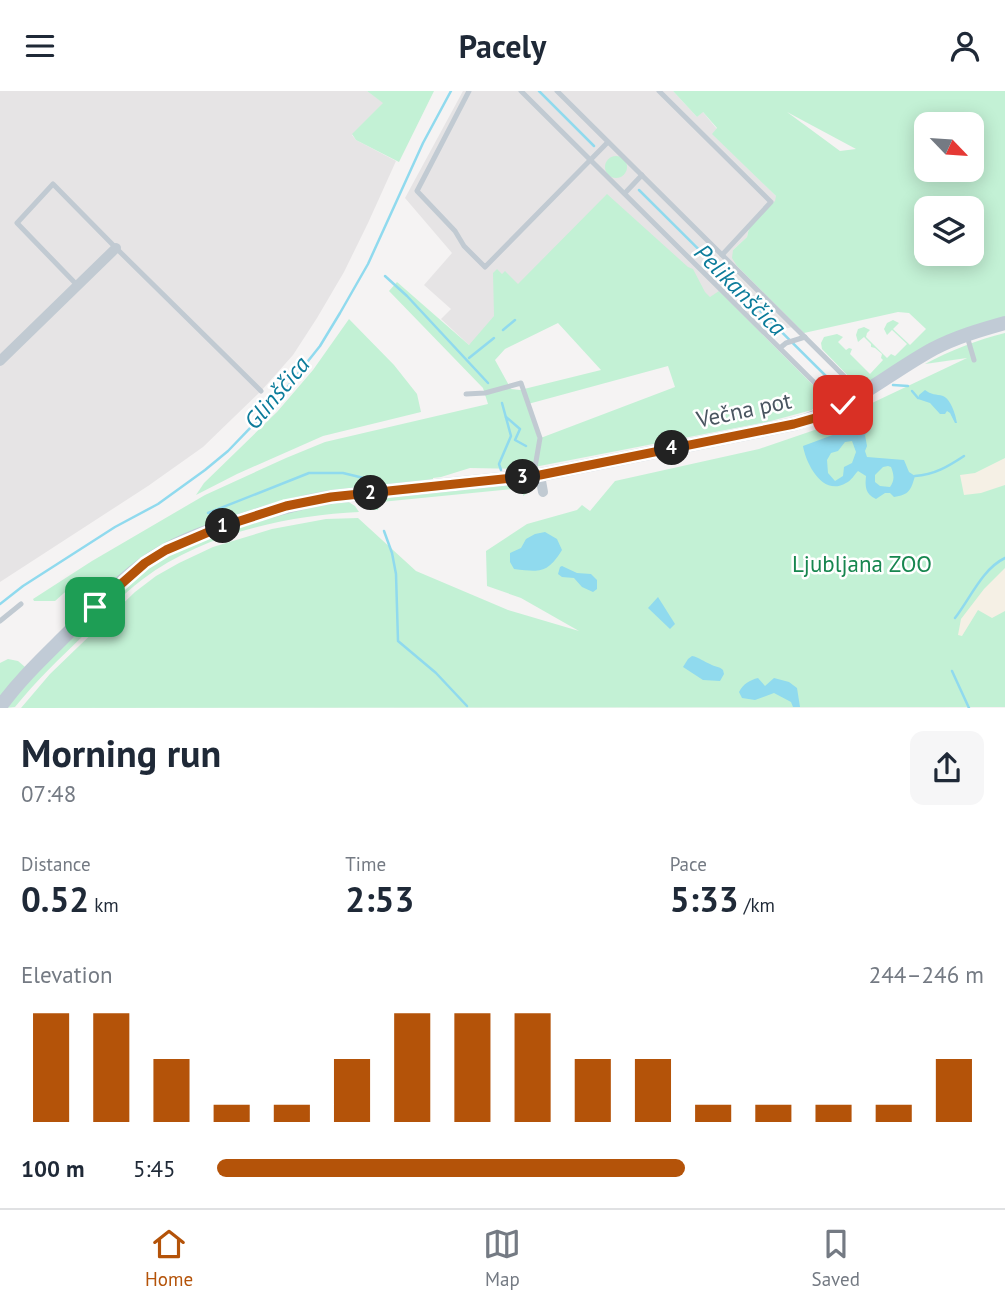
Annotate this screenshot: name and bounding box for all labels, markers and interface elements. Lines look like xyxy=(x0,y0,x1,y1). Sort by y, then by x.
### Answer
text: Pacely xyxy=(459,25,546,67)
icon: menu xyxy=(21,27,59,65)
icon: person xyxy=(946,27,984,65)
north arrow xyxy=(914,112,984,182)
map controls xyxy=(914,112,984,266)
button: layers xyxy=(914,196,984,266)
water label: Pelikanščica xyxy=(688,237,793,342)
water label: Glinščica xyxy=(237,349,316,436)
pin xyxy=(813,375,873,435)
street label: Večna pot xyxy=(693,385,794,434)
icon: check xyxy=(824,386,862,424)
pin: 4 xyxy=(654,431,690,465)
text: 4 xyxy=(666,435,677,459)
pin: 3 xyxy=(505,459,540,495)
text: 3 xyxy=(517,464,528,488)
pin: 2 xyxy=(354,475,388,511)
text: 2 xyxy=(365,480,376,504)
pin: 1 xyxy=(206,509,241,543)
text: 1 xyxy=(217,513,228,537)
park label: Ljubljana ZOO xyxy=(792,549,932,578)
pin xyxy=(65,577,125,637)
icon: arrive xyxy=(76,588,114,626)
text: Morning run xyxy=(21,728,221,777)
button: share xyxy=(910,731,984,805)
text: 07:48 xyxy=(21,779,76,808)
text: Distance xyxy=(21,852,91,876)
text: Time xyxy=(345,852,386,876)
text: Pace xyxy=(670,852,707,876)
text: 0.52 xyxy=(21,876,89,922)
text: 2:53 xyxy=(345,876,414,922)
text: 5:33 xyxy=(670,876,739,922)
text: km xyxy=(89,893,119,917)
text: /km xyxy=(739,893,775,917)
text: Elevation xyxy=(21,960,113,989)
text: 244–246 m xyxy=(869,960,984,989)
text: 100 m xyxy=(21,1154,84,1183)
text: 5:45 xyxy=(133,1154,176,1183)
tab: Home xyxy=(145,1225,193,1291)
tab: Map xyxy=(483,1225,521,1291)
tab: Saved xyxy=(812,1225,860,1291)

